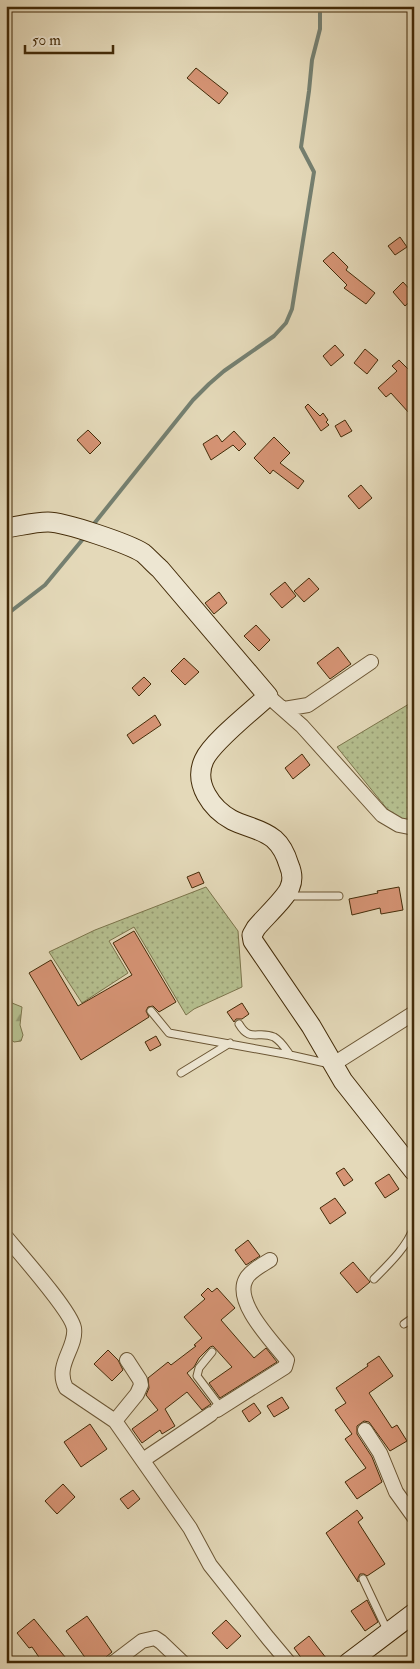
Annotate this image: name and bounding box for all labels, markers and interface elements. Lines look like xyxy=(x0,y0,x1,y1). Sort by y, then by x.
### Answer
scale bar xyxy=(25,22,112,54)
text: 50 m xyxy=(32,31,61,50)

